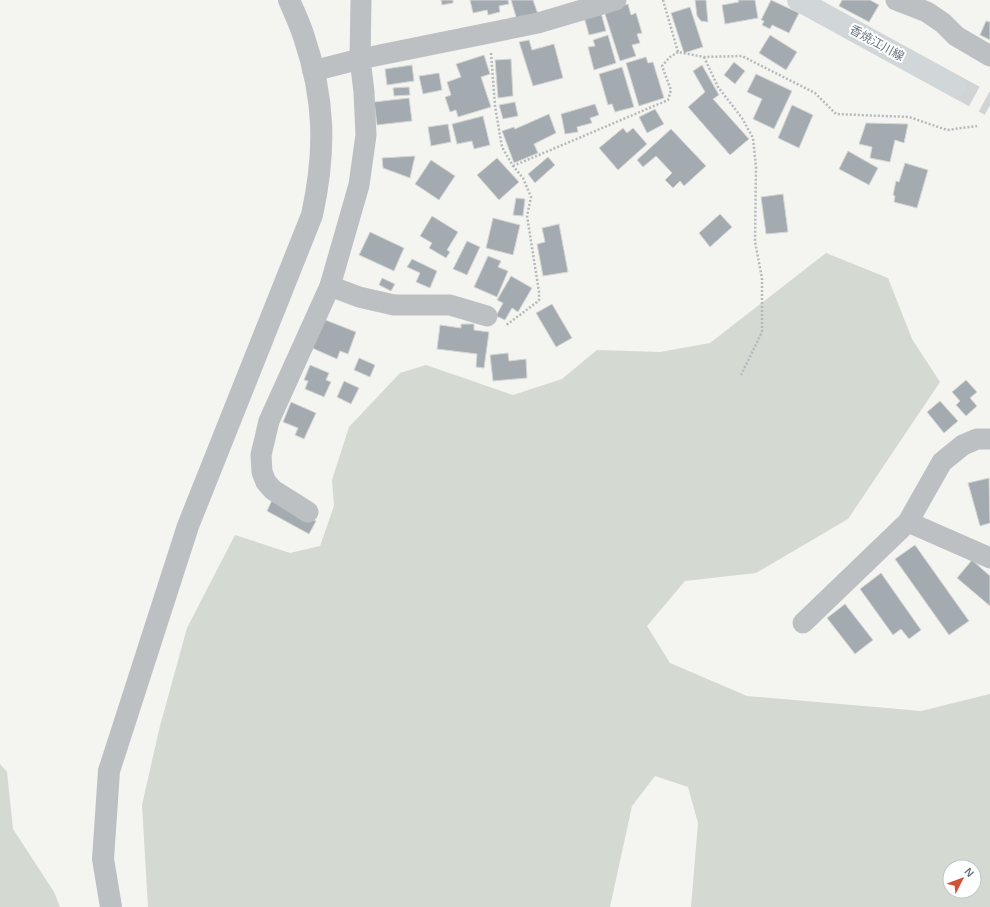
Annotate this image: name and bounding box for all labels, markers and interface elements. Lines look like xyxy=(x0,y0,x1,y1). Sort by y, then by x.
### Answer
street label: 香焼江川線 xyxy=(847,22,907,64)
north arrow xyxy=(942,859,982,899)
text: N xyxy=(962,865,977,879)

